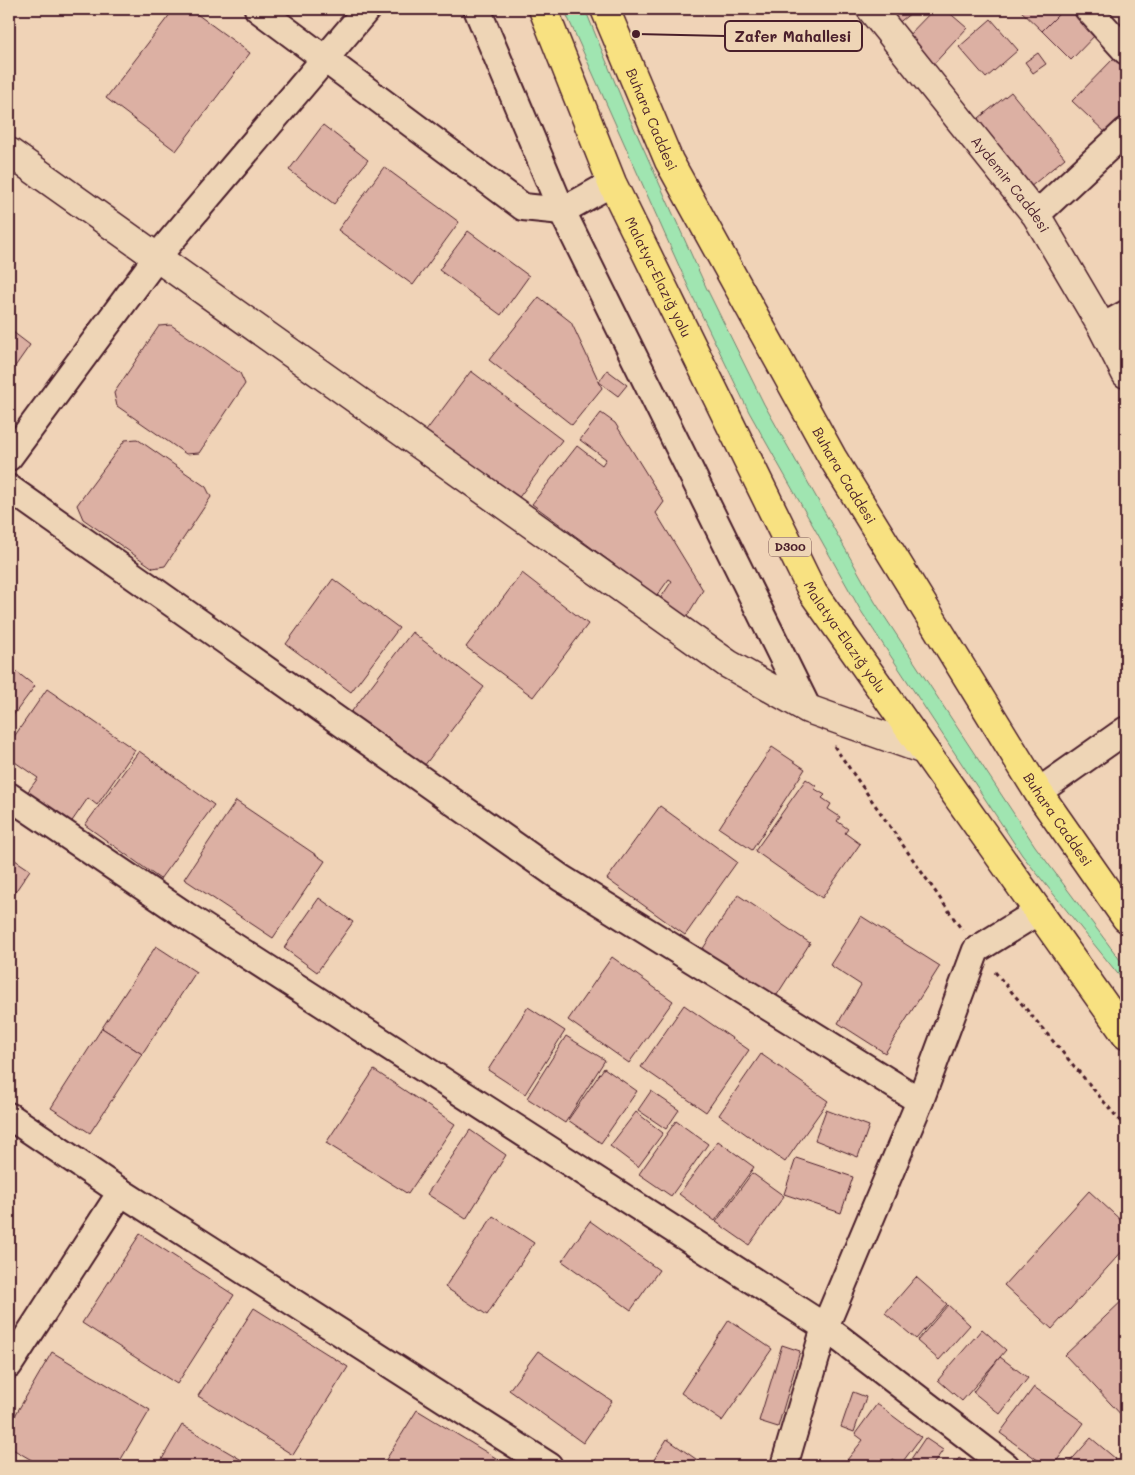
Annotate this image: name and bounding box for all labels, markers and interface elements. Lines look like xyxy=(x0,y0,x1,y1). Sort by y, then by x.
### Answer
callout: Zafer Mahallesi xyxy=(725,21,862,51)
text: Zafer Mahallesi xyxy=(734,26,852,46)
street label: Buhara Caddesi xyxy=(622,65,683,174)
street label: Aydemir Caddesi xyxy=(967,132,1054,236)
street label: Malatya-Elazığ yolu xyxy=(621,213,696,340)
street label: Buhara Caddesi xyxy=(808,424,881,527)
road number: D300 xyxy=(769,538,811,556)
street label: Malatya-Elazığ yolu xyxy=(800,578,891,696)
street label: Buhara Caddesi xyxy=(1019,769,1097,870)

